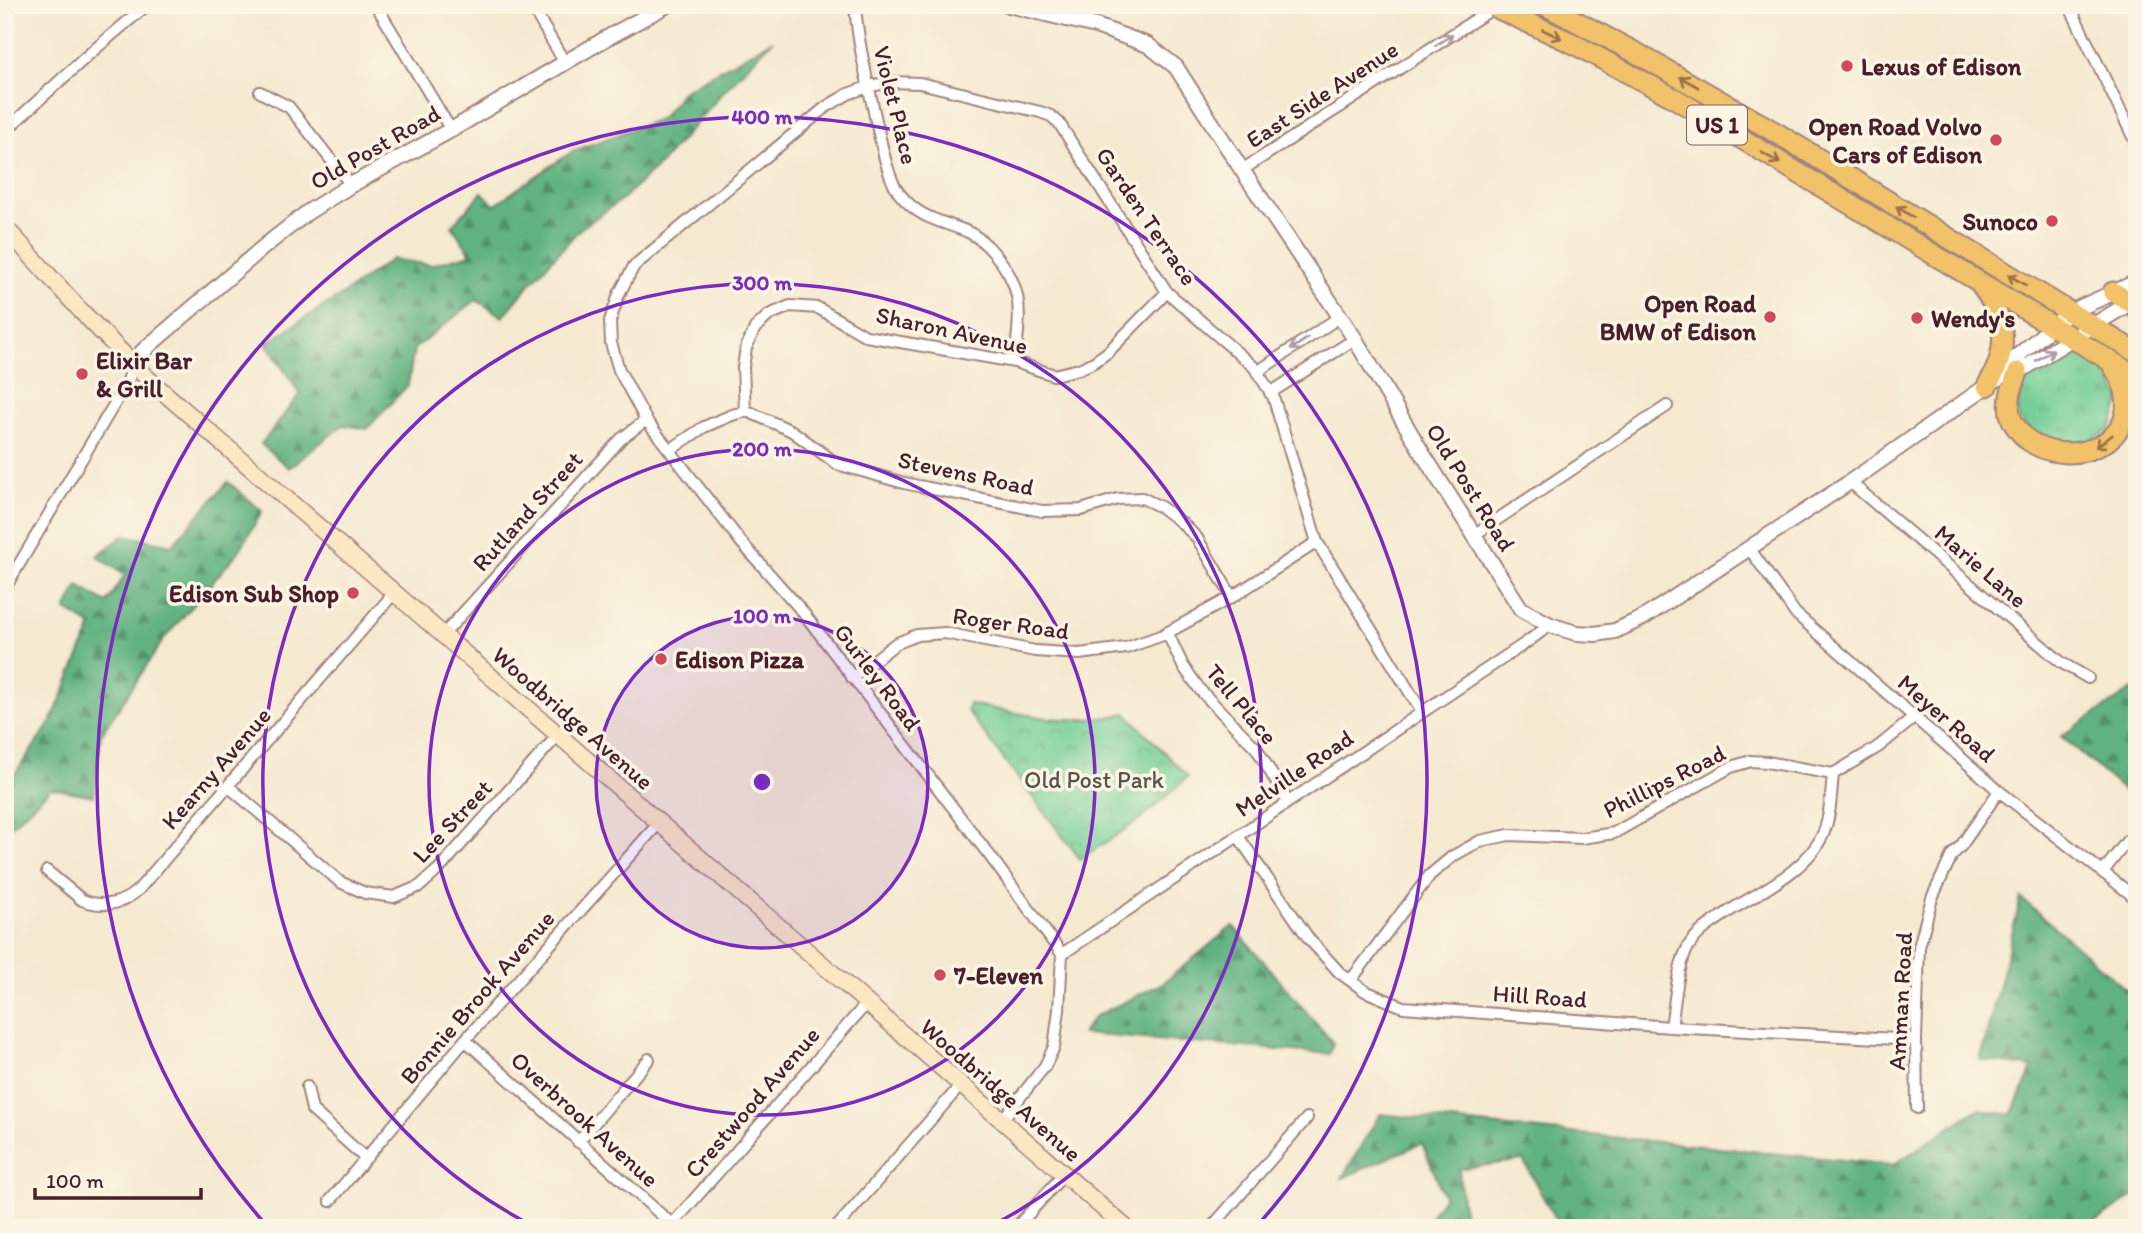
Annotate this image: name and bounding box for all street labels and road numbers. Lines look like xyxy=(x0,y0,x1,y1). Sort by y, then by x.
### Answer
street label: East Side Avenue xyxy=(1241,34,1403,154)
street label: Violet Place xyxy=(867,43,925,167)
street label: Old Post Road xyxy=(305,98,445,196)
road number: US 1 xyxy=(1687,106,1747,144)
street label: Garden Terrace xyxy=(1090,141,1204,291)
street label: Sharon Avenue xyxy=(874,300,1030,360)
street label: Old Post Road xyxy=(1420,418,1522,556)
street label: Stevens Road xyxy=(895,444,1037,502)
street label: Rutland Street xyxy=(466,445,588,577)
street label: Marie Lane xyxy=(1929,518,2033,614)
street label: Roger Road xyxy=(951,600,1071,646)
street label: Gurley Road xyxy=(828,618,928,736)
street label: Woodbridge Avenue xyxy=(486,640,660,796)
street label: Tell Place xyxy=(1200,658,1284,750)
street label: Meyer Road xyxy=(1892,668,2002,768)
street label: Kearny Avenue xyxy=(155,701,277,835)
street label: Melville Road xyxy=(1229,723,1359,823)
street label: Phillips Road xyxy=(1598,738,1730,824)
street label: Lee Street xyxy=(406,773,498,869)
street label: Bonnie Brook Avenue xyxy=(394,904,560,1090)
street label: Amman Road xyxy=(1882,931,1918,1071)
street label: Hill Road xyxy=(1492,978,1588,1014)
street label: Woodbridge Avenue xyxy=(914,1012,1088,1168)
street label: Crestwood Avenue xyxy=(678,1020,826,1184)
street label: Overbrook Avenue xyxy=(505,1045,665,1193)

